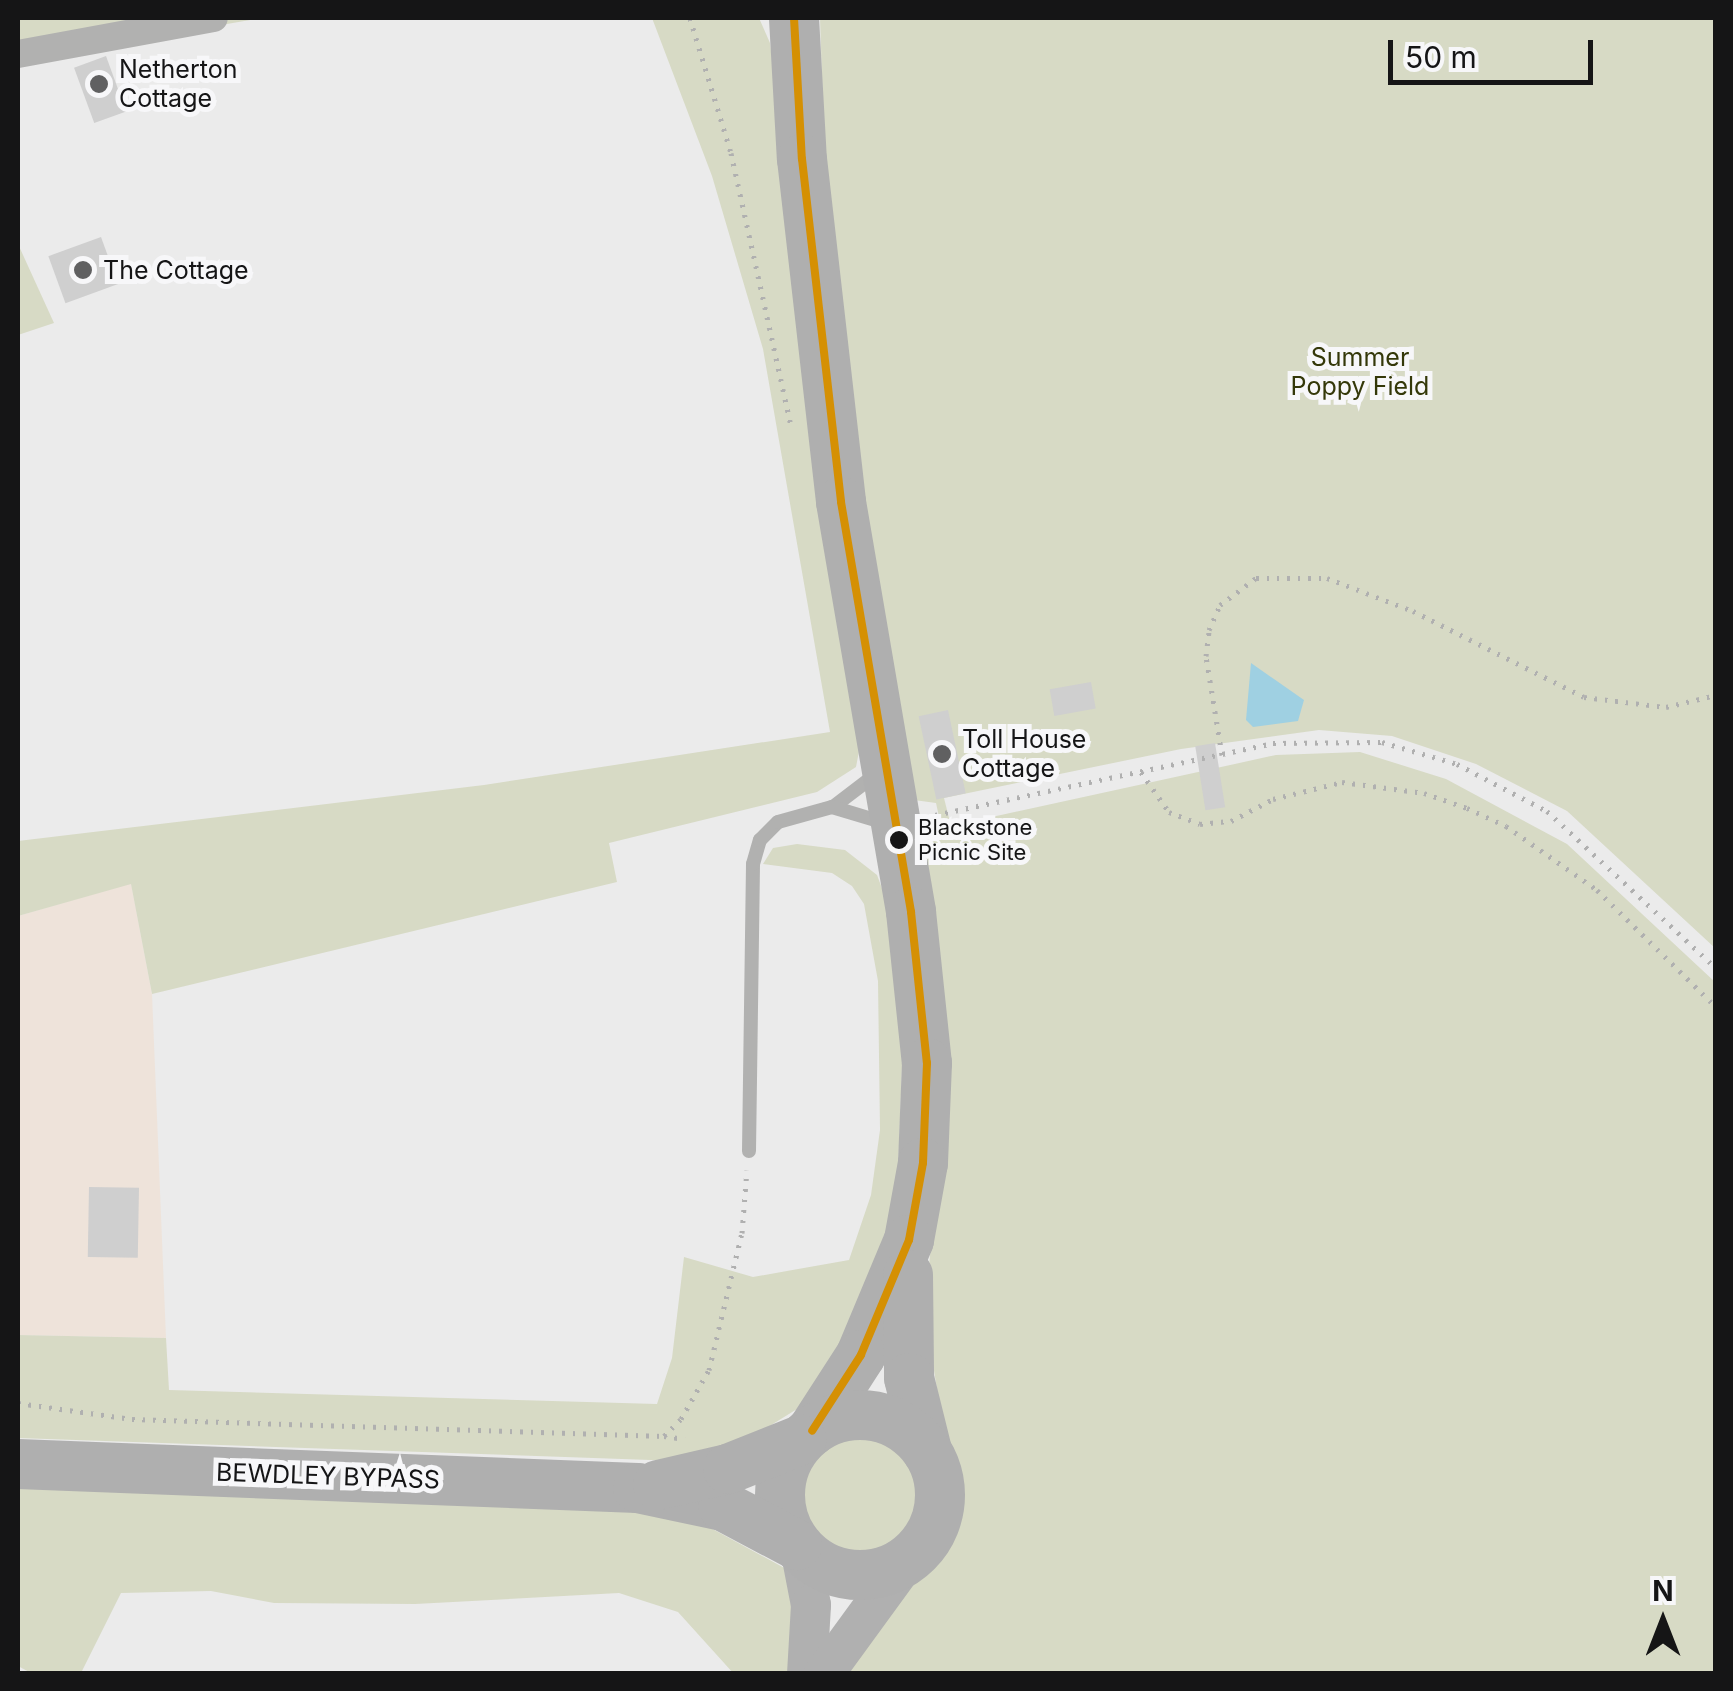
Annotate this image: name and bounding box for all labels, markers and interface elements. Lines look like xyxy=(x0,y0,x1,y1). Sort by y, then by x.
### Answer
scale bar xyxy=(1393,20,1598,82)
text: 50 m xyxy=(1405,39,1477,75)
place label: Netherton Cottage xyxy=(119,55,237,114)
marker: Netherton Cottage xyxy=(88,73,110,95)
place label: The Cottage xyxy=(103,255,249,285)
marker: The Cottage xyxy=(72,259,94,281)
park label: Summer Poppy Field xyxy=(1291,343,1429,402)
place label: Toll House Cottage xyxy=(962,725,1086,784)
marker: Toll House Cottage xyxy=(931,743,953,765)
place label: Blackstone Picnic Site xyxy=(918,814,1032,866)
marker: Blackstone Picnic Site xyxy=(889,830,909,850)
street label: BEWDLEY BYPASS xyxy=(216,1457,440,1495)
north arrow xyxy=(1613,1571,1713,1671)
text: N xyxy=(1652,1574,1674,1608)

